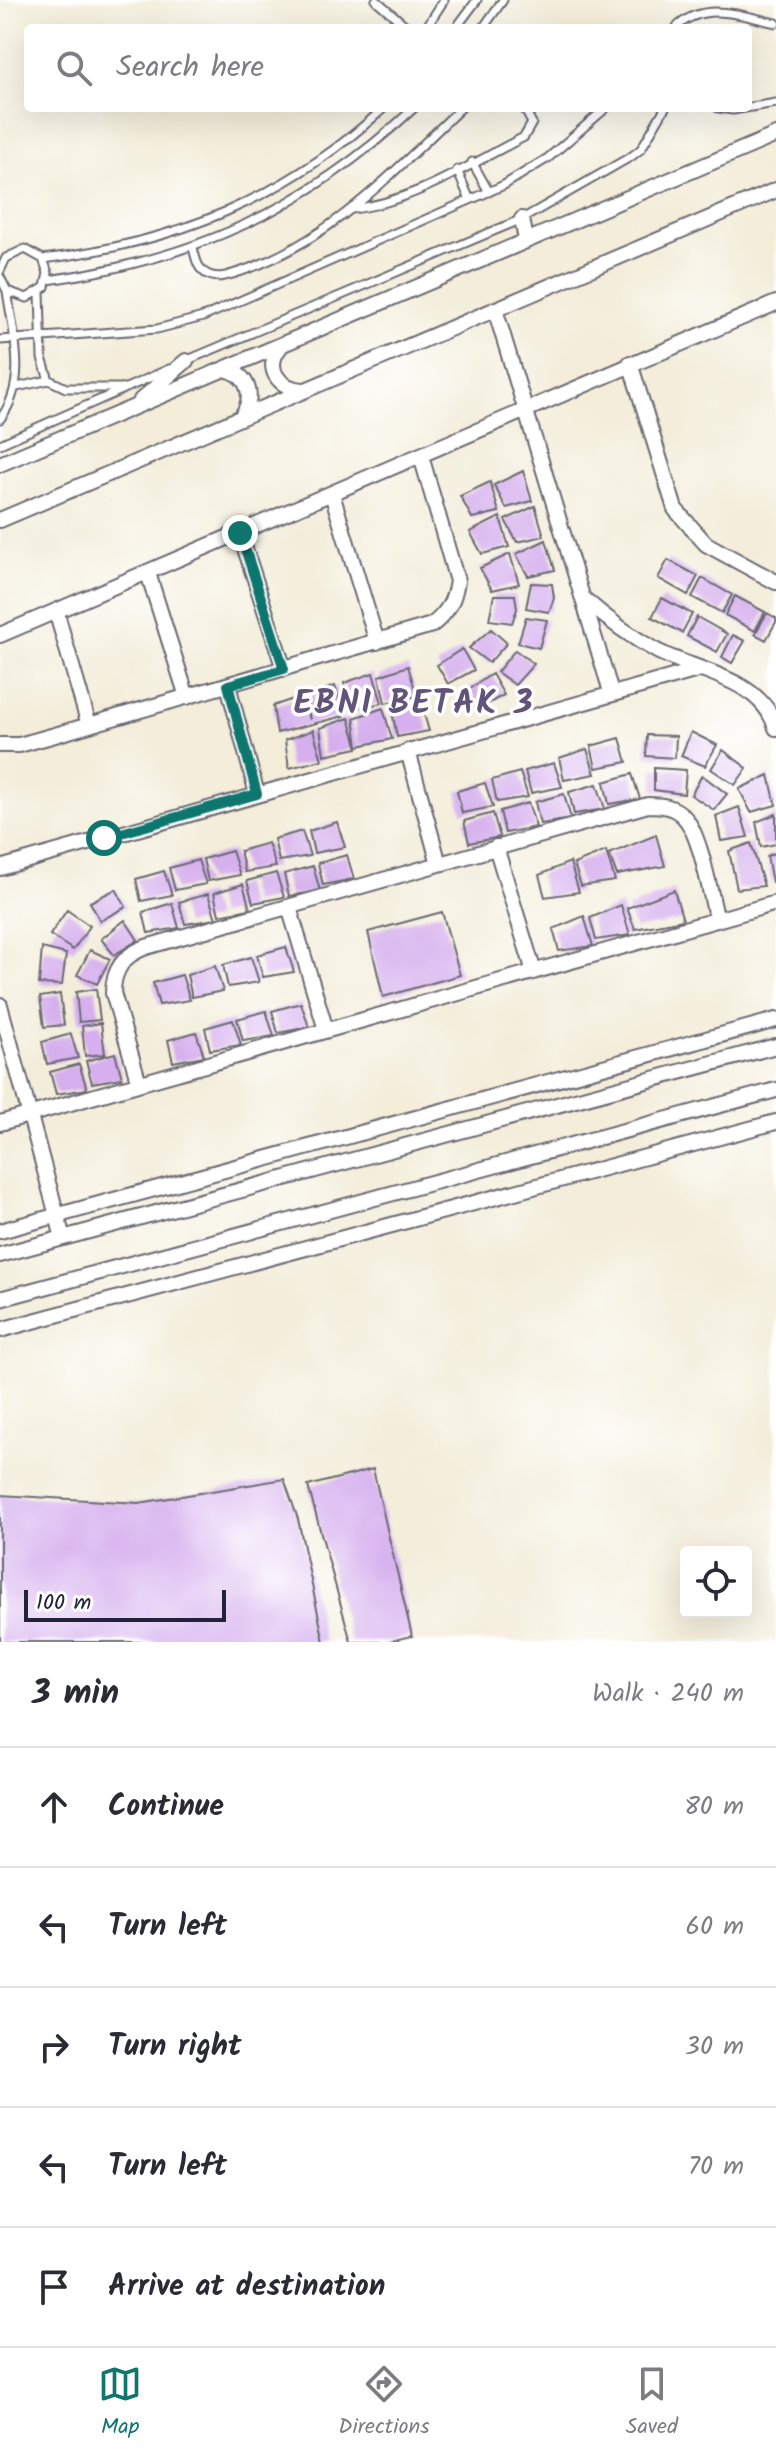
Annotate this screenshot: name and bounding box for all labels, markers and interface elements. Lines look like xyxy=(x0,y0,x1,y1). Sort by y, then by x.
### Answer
search box xyxy=(24,24,752,112)
text: Search here xyxy=(116,44,264,92)
icon: search xyxy=(52,46,96,90)
route end xyxy=(222,515,258,551)
district label: EBNI BETAK 3 xyxy=(293,677,535,731)
route start xyxy=(86,820,122,856)
map controls xyxy=(680,1546,752,1618)
button: locate xyxy=(680,1546,752,1618)
scale bar xyxy=(24,1586,226,1622)
text: 100 m xyxy=(36,1586,91,1621)
text: 3 min xyxy=(32,1667,119,1721)
text: Walk · 240 m xyxy=(592,1673,744,1715)
text: Continue xyxy=(108,1783,224,1831)
icon: ahead xyxy=(32,1785,76,1829)
text: 80 m xyxy=(684,1786,744,1828)
text: Turn left xyxy=(108,1903,227,1951)
icon: left xyxy=(32,1905,76,1949)
text: 60 m xyxy=(685,1906,744,1948)
text: Turn right xyxy=(108,2023,241,2071)
icon: right xyxy=(32,2025,76,2069)
text: 30 m xyxy=(685,2026,744,2068)
text: Turn left xyxy=(108,2143,227,2191)
icon: left xyxy=(32,2145,76,2189)
text: 70 m xyxy=(688,2146,744,2188)
text: Arrive at destination xyxy=(108,2263,385,2311)
icon: arrive xyxy=(32,2265,76,2309)
tab: Map xyxy=(98,2362,142,2445)
tab: Directions xyxy=(338,2362,430,2445)
tab: Saved xyxy=(626,2362,678,2445)

